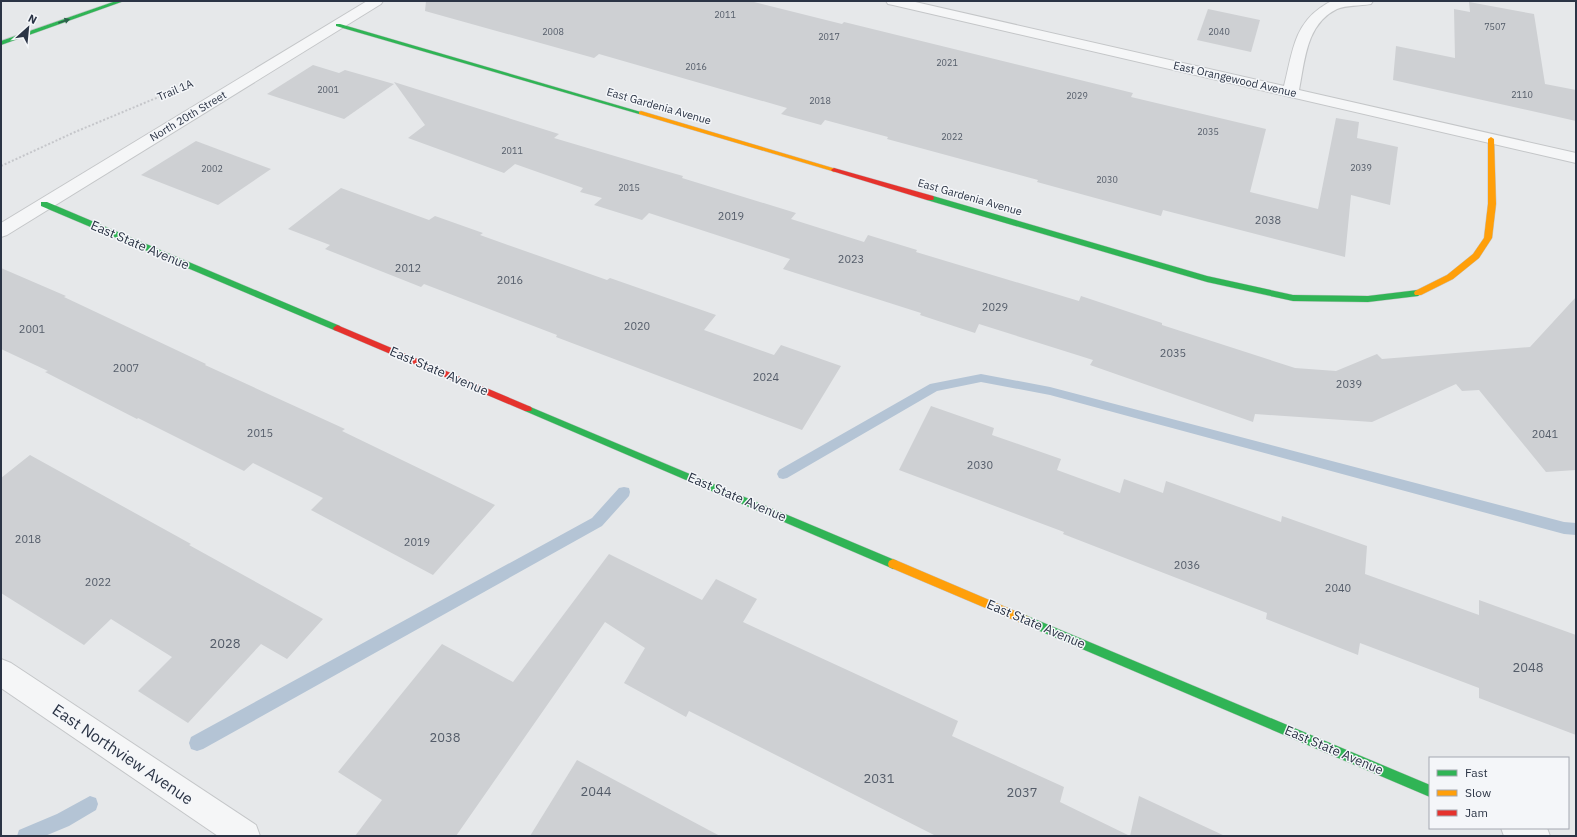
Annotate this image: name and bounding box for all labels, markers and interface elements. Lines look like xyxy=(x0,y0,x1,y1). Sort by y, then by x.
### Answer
north arrow xyxy=(8,8,48,48)
house number: 2011 xyxy=(714,9,736,20)
text: N xyxy=(26,11,39,27)
one-way arrow xyxy=(59,17,71,23)
house number: 7507 xyxy=(1484,21,1506,32)
house number: 2008 xyxy=(542,26,564,37)
house number: 2040 xyxy=(1208,26,1230,37)
house number: 2017 xyxy=(818,31,840,42)
house number: 2021 xyxy=(936,57,958,68)
street label: East Orangewood Avenue xyxy=(1172,58,1298,100)
house number: 2016 xyxy=(685,61,707,72)
street label: Trail 1A xyxy=(155,76,195,104)
house number: 2001 xyxy=(317,84,339,95)
street label: East Gardenia Avenue xyxy=(605,84,713,128)
street label: North 20th Street xyxy=(147,88,229,144)
house number: 2110 xyxy=(1511,89,1533,100)
house number: 2029 xyxy=(1066,90,1088,101)
house number: 2018 xyxy=(809,95,831,106)
house number: 2035 xyxy=(1197,126,1219,137)
house number: 2022 xyxy=(941,131,963,142)
house number: 2011 xyxy=(501,145,523,156)
house number: 2039 xyxy=(1350,162,1372,173)
house number: 2002 xyxy=(201,163,223,174)
house number: 2030 xyxy=(1096,174,1118,185)
street label: East Gardenia Avenue xyxy=(916,175,1024,219)
house number: 2015 xyxy=(618,182,640,193)
house number: 2019 xyxy=(718,209,744,223)
house number: 2038 xyxy=(1255,213,1281,227)
street label: East State Avenue xyxy=(88,217,192,273)
house number: 2023 xyxy=(838,252,864,266)
house number: 2012 xyxy=(395,261,421,275)
house number: 2016 xyxy=(497,273,523,287)
house number: 2029 xyxy=(982,300,1008,314)
house number: 2020 xyxy=(624,319,650,333)
house number: 2001 xyxy=(19,322,46,336)
street label: East State Avenue xyxy=(387,343,491,399)
house number: 2035 xyxy=(1160,346,1186,360)
house number: 2007 xyxy=(113,361,139,375)
house number: 2024 xyxy=(753,370,780,384)
house number: 2039 xyxy=(1336,377,1362,391)
house number: 2015 xyxy=(247,426,273,440)
house number: 2041 xyxy=(1532,427,1559,441)
house number: 2030 xyxy=(967,458,993,472)
street label: East State Avenue xyxy=(685,469,789,525)
house number: 2018 xyxy=(15,532,41,546)
house number: 2019 xyxy=(404,535,430,549)
house number: 2036 xyxy=(1174,558,1200,572)
house number: 2022 xyxy=(85,575,111,589)
house number: 2040 xyxy=(1325,581,1351,595)
street label: East State Avenue xyxy=(984,596,1088,652)
house number: 2028 xyxy=(209,635,241,652)
house number: 2048 xyxy=(1512,659,1544,676)
street label: East Northview Avenue xyxy=(49,699,197,809)
street label: East State Avenue xyxy=(1282,722,1386,778)
house number: 2038 xyxy=(429,729,461,746)
legend xyxy=(1429,757,1569,829)
text: Fast xyxy=(1465,765,1488,780)
house number: 2031 xyxy=(863,770,895,787)
house number: 2044 xyxy=(580,783,612,800)
house number: 2037 xyxy=(1006,784,1038,801)
text: Slow xyxy=(1465,785,1491,800)
text: Jam xyxy=(1465,805,1488,820)

